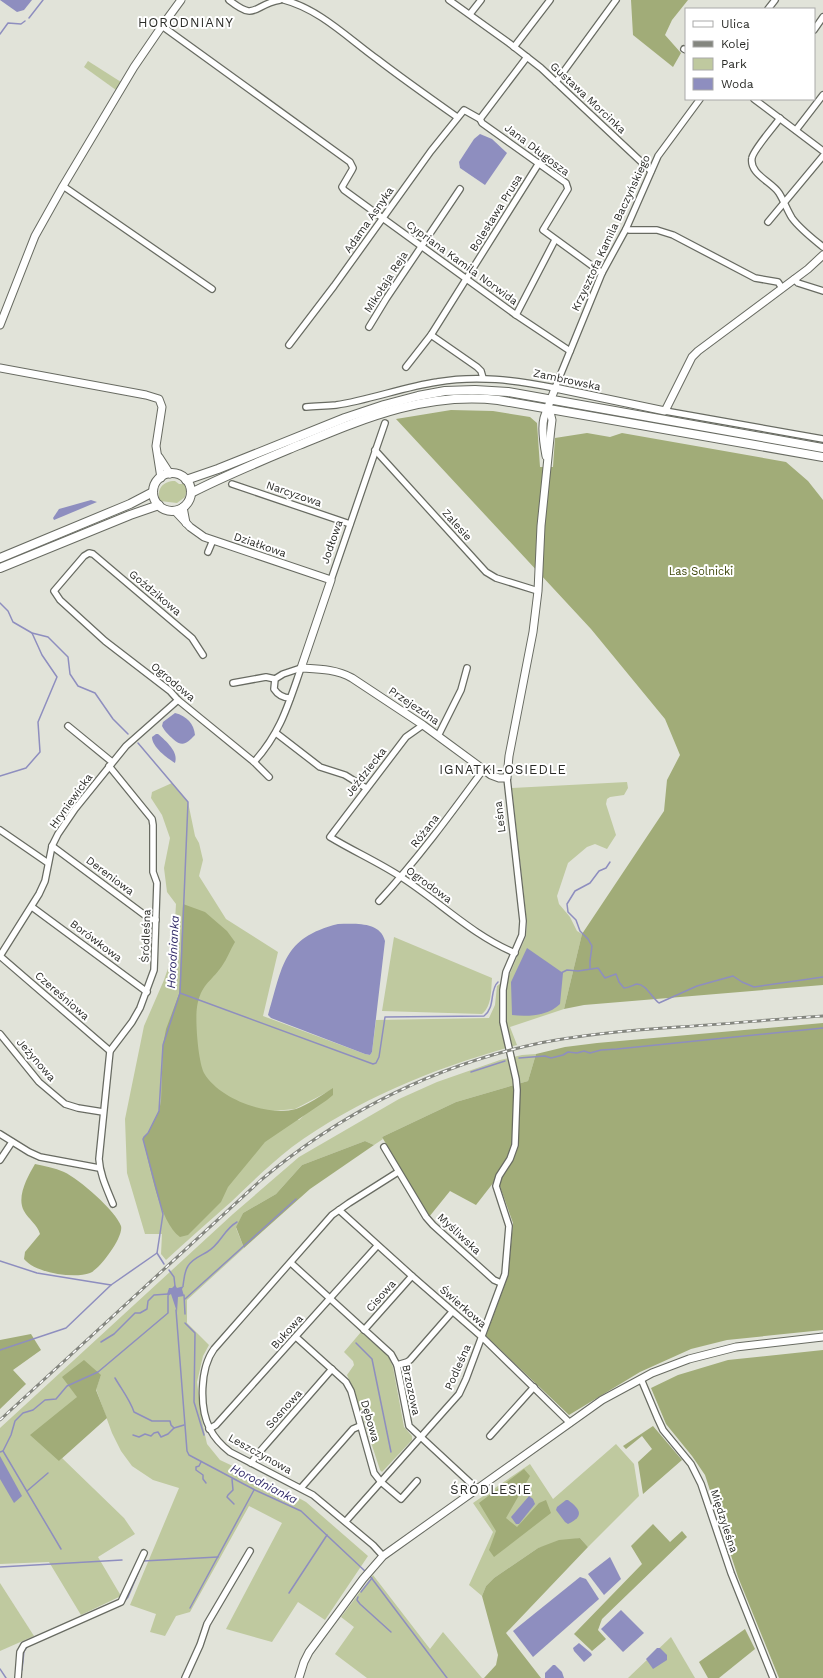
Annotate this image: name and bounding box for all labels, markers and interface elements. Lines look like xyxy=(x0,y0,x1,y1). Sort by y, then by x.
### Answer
legend xyxy=(685,8,815,100)
district label: HORODNIANY xyxy=(138,15,234,30)
text: Ulica xyxy=(721,17,750,31)
text: Kolej xyxy=(721,37,749,51)
text: Park xyxy=(721,57,747,71)
street label: Gustawa Morcinka xyxy=(548,60,628,136)
text: Woda xyxy=(721,77,754,91)
street label: Jana Długosza xyxy=(502,121,572,179)
street label: Krzysztofa Kamila Baczyńskiego xyxy=(569,153,653,313)
street label: Bolesława Prusa xyxy=(467,172,525,254)
street label: Adama Asnyka xyxy=(341,184,397,256)
street label: Cypriana Kamila Norwida xyxy=(404,218,520,308)
street label: Mikołaja Reja xyxy=(361,249,411,315)
street label: Zambrowska xyxy=(532,367,602,393)
street label: Narcyzowa xyxy=(265,478,323,510)
street label: Zalesie xyxy=(439,507,475,543)
street label: Jodłowa xyxy=(318,518,346,566)
street label: Działkowa xyxy=(232,530,288,560)
park label: Las Solnicki xyxy=(669,565,733,578)
street label: Goździkowa xyxy=(126,568,184,618)
street label: Ogrodowa xyxy=(148,660,198,704)
street label: Przejezdna xyxy=(386,684,442,728)
street label: Jeździecka xyxy=(343,745,389,799)
district label: IGNATKI-OSIEDLE xyxy=(439,762,567,777)
street label: Hryniewicka xyxy=(47,771,95,831)
street label: Leśna xyxy=(492,801,508,833)
street label: Różana xyxy=(408,812,442,850)
street label: Dereniowa xyxy=(84,854,136,898)
street label: Ogrodowa xyxy=(403,864,455,906)
street label: Śródleśna xyxy=(138,909,153,963)
water label: Horodnianka xyxy=(164,914,182,989)
street label: Borówkowa xyxy=(68,917,124,965)
street label: Czereśniowa xyxy=(32,969,92,1023)
street label: Jeżynowa xyxy=(14,1036,58,1084)
street label: Myśliwska xyxy=(435,1211,483,1257)
street label: Cisowa xyxy=(363,1278,399,1314)
street label: Świerkowa xyxy=(437,1282,490,1331)
street label: Bukowa xyxy=(268,1312,306,1352)
street label: Podleśna xyxy=(442,1342,474,1392)
street label: Brzozowa xyxy=(399,1363,423,1417)
street label: Sosnowa xyxy=(263,1387,305,1431)
street label: Dębowa xyxy=(358,1399,382,1443)
street label: Leszczynowa xyxy=(226,1431,294,1477)
water label: Horodnianka xyxy=(228,1461,300,1507)
district label: ŚRÓDLESIE xyxy=(450,1481,532,1497)
street label: Międzyleśna xyxy=(708,1488,740,1554)

